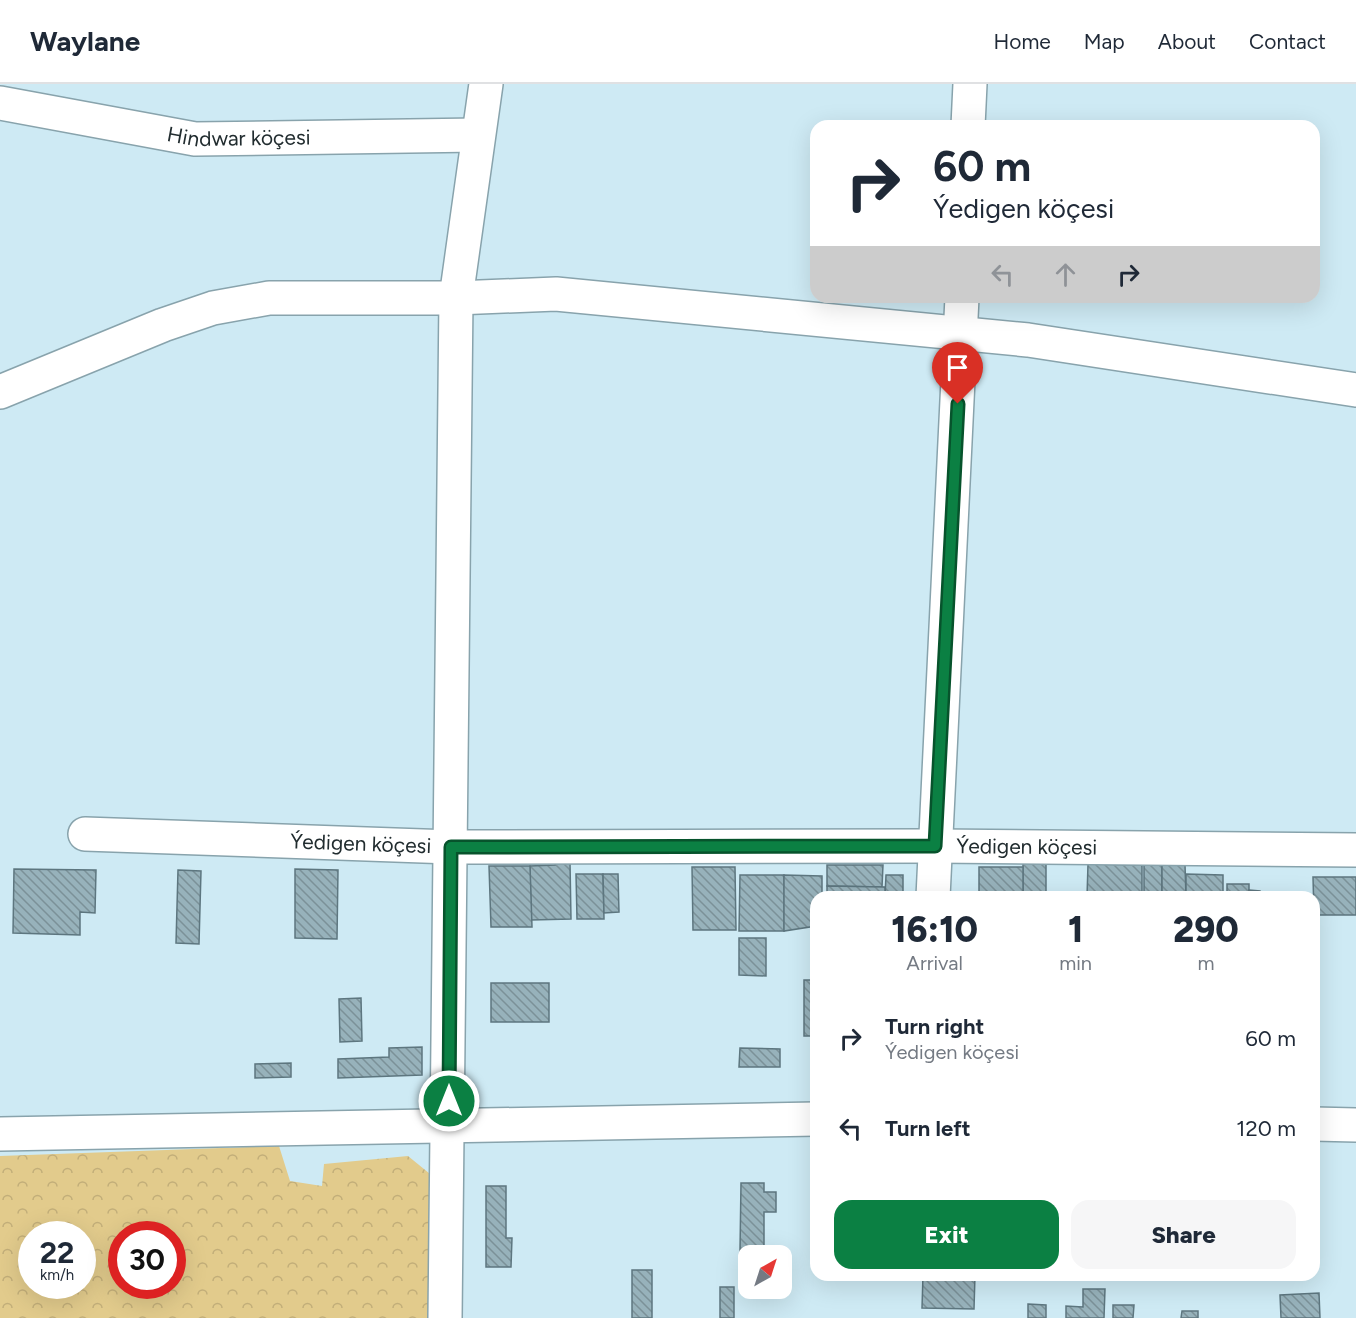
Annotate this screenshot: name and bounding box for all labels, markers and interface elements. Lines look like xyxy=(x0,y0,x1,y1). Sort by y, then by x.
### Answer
text: Waylane xyxy=(30,24,140,58)
text: Home xyxy=(994,29,1051,54)
text: Map xyxy=(1084,29,1125,54)
text: About xyxy=(1158,29,1216,54)
text: Contact xyxy=(1249,29,1326,54)
street label: Hindwar köçesi xyxy=(165,121,311,152)
text: 60 m xyxy=(933,141,1031,192)
icon: right xyxy=(834,144,912,222)
text: Ýedigen köçesi xyxy=(933,192,1114,225)
icon: left xyxy=(986,258,1019,291)
icon: ahead xyxy=(1049,258,1082,291)
icon: right xyxy=(1112,258,1145,291)
pin xyxy=(932,342,983,404)
icon: arrive xyxy=(941,351,974,384)
street label: Ýedigen köçesi xyxy=(290,828,432,858)
street label: Ýedigen köçesi xyxy=(956,833,1097,860)
text: 16:10 xyxy=(891,908,978,951)
text: 1 xyxy=(1068,908,1083,951)
text: 290 xyxy=(1173,908,1239,951)
text: Arrival xyxy=(906,951,963,975)
text: min xyxy=(1059,951,1092,975)
text: m xyxy=(1197,951,1215,975)
text: Turn right xyxy=(885,1013,984,1040)
icon: right xyxy=(834,1022,867,1055)
text: 60 m xyxy=(1245,1025,1296,1052)
text: Ýedigen köçesi xyxy=(885,1040,1019,1064)
position arrow xyxy=(417,1069,481,1133)
icon: left xyxy=(834,1112,867,1145)
text: Turn left xyxy=(885,1115,971,1142)
text: 120 m xyxy=(1236,1115,1296,1142)
button: Exit xyxy=(834,1200,1059,1269)
button: Share xyxy=(1071,1200,1296,1269)
speed limit sign: 30 xyxy=(108,1221,186,1299)
text: 22 xyxy=(40,1234,74,1271)
north arrow xyxy=(738,1245,792,1299)
map controls xyxy=(738,1245,792,1299)
text: km/h xyxy=(40,1266,74,1284)

